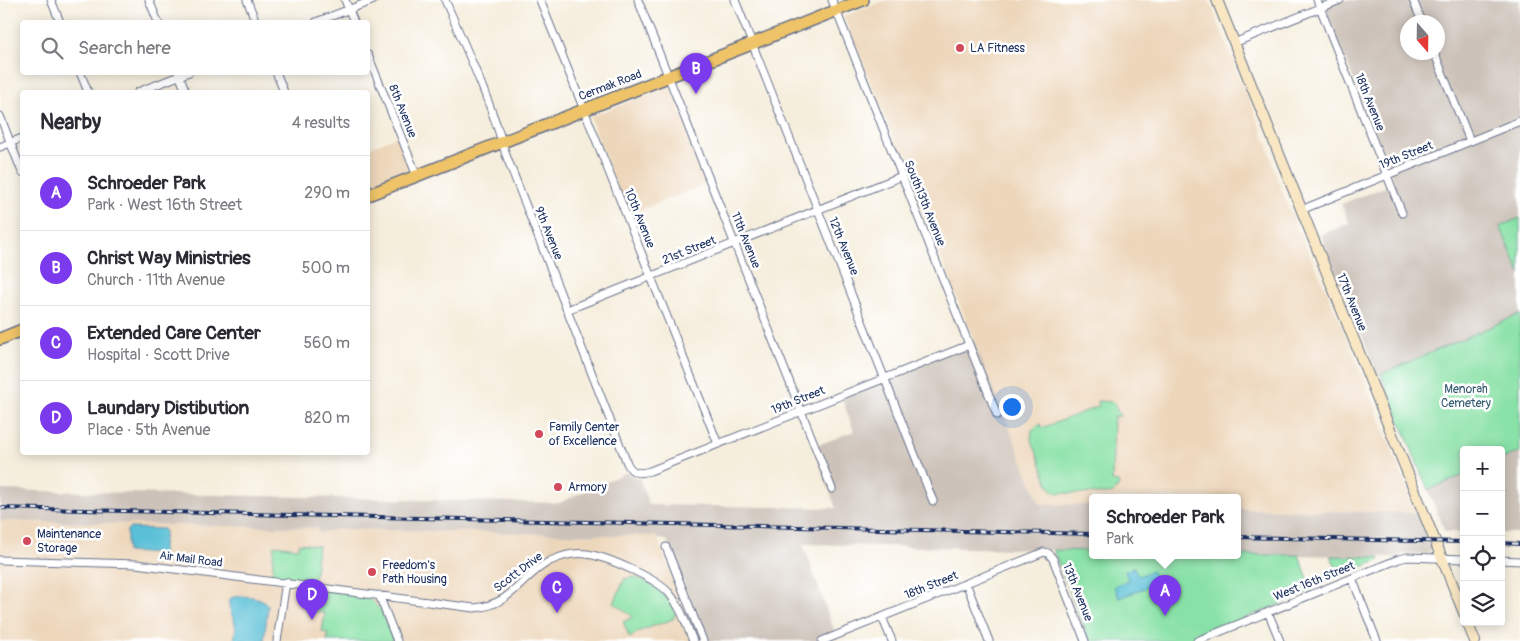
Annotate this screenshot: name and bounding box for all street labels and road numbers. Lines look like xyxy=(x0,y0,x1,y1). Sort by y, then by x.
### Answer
street label: Cermak Road xyxy=(577,67,644,104)
street label: 18th Avenue xyxy=(1351,71,1388,133)
street label: 8th Avenue xyxy=(385,82,420,140)
street label: 19th Street xyxy=(1377,138,1435,173)
street label: South13th Avenue xyxy=(900,158,949,248)
street label: 10th Avenue xyxy=(621,186,658,250)
street label: 9th Avenue xyxy=(531,204,566,262)
street label: 11th Avenue xyxy=(727,210,764,271)
street label: 12th Avenue xyxy=(825,215,862,278)
street label: 21st Street xyxy=(660,233,718,268)
street label: 17th Avenue xyxy=(1333,271,1370,333)
street label: 19th Street xyxy=(769,383,827,418)
street label: Air Mail Road xyxy=(159,548,223,571)
street label: Scott Drive xyxy=(491,549,546,596)
street label: West 16th Street xyxy=(1271,558,1357,605)
street label: 13th Avenue xyxy=(1059,561,1096,624)
street label: 18th Street xyxy=(902,568,960,603)

